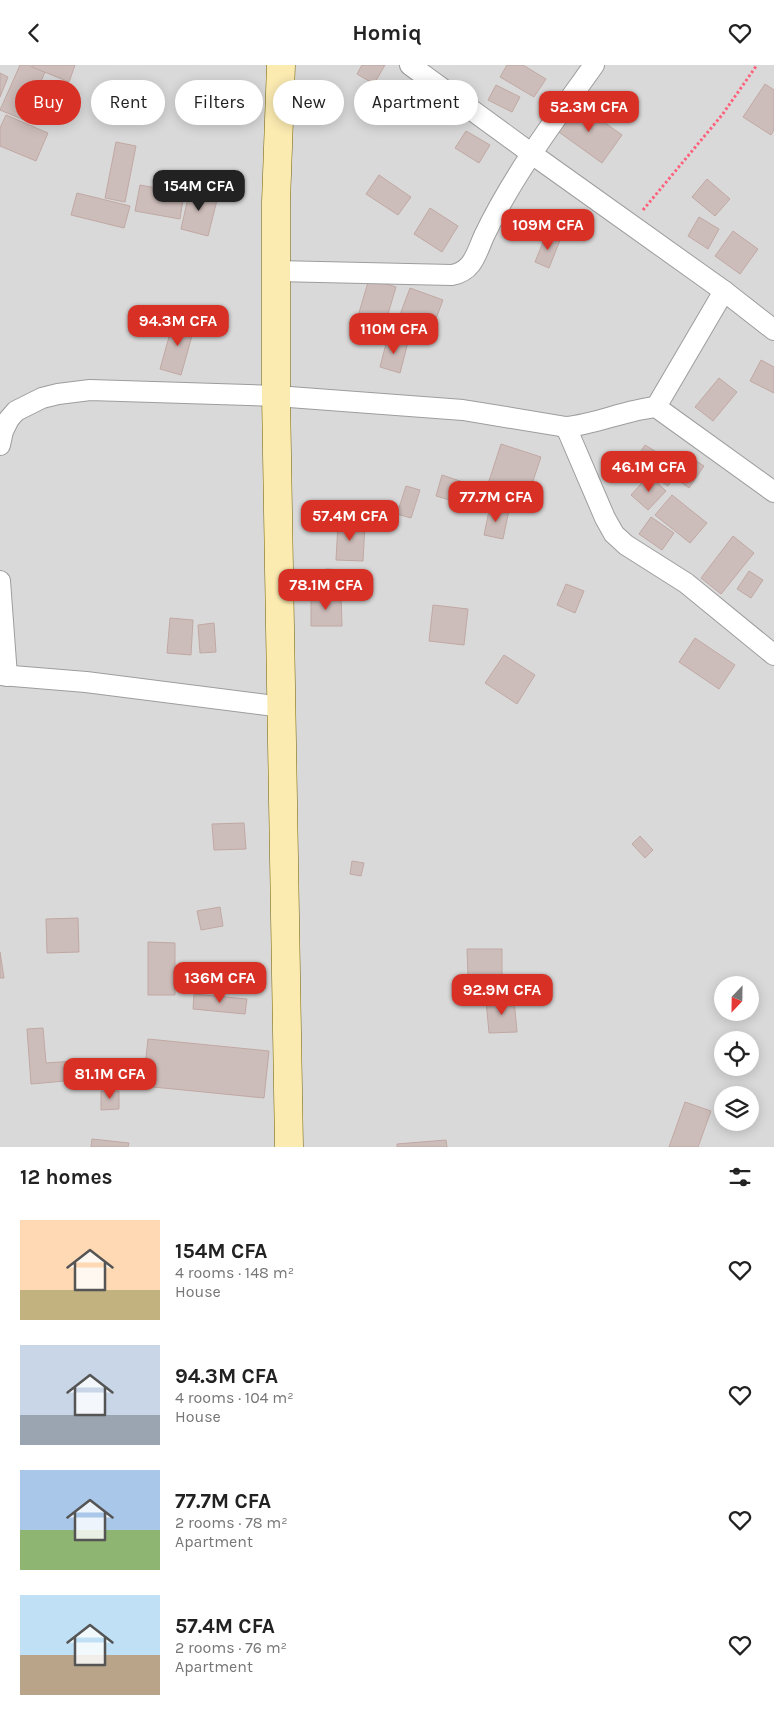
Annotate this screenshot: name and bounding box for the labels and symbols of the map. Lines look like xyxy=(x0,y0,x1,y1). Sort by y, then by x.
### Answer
pin: 52.3M CFA xyxy=(532,91,646,133)
pin: 154M CFA xyxy=(147,169,251,212)
pin: 109M CFA xyxy=(496,209,600,251)
pin: 94.3M CFA xyxy=(121,305,235,347)
pin: 110M CFA xyxy=(342,313,446,355)
pin: 46.1M CFA xyxy=(592,451,706,493)
pin: 77.7M CFA xyxy=(439,481,553,523)
pin: 57.4M CFA xyxy=(293,499,407,542)
pin: 78.1M CFA xyxy=(269,569,383,611)
pin: 136M CFA xyxy=(168,961,272,1004)
pin: 92.9M CFA xyxy=(445,973,559,1016)
north arrow xyxy=(714,976,759,1021)
pin: 81.1M CFA xyxy=(53,1057,167,1100)

